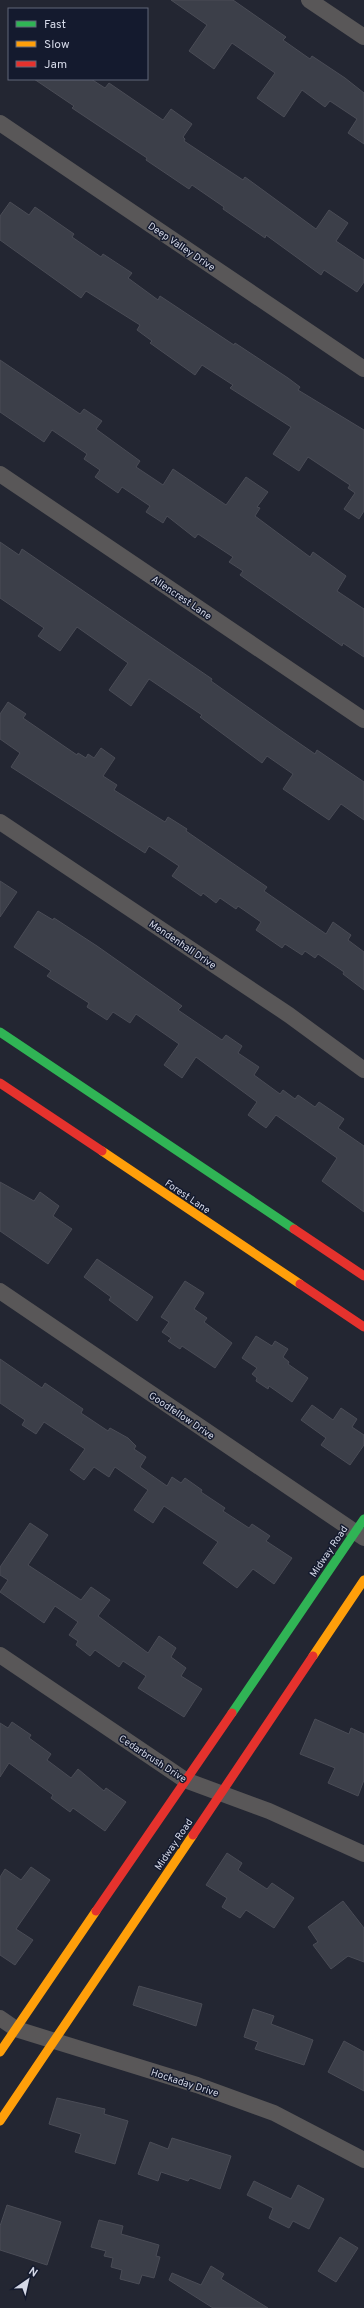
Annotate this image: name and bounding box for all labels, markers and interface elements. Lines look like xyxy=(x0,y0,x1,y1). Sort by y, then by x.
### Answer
legend xyxy=(8,8,148,80)
text: Fast xyxy=(44,17,66,33)
text: Slow xyxy=(44,37,70,53)
text: Jam xyxy=(44,57,67,73)
street label: Deep Valley Drive xyxy=(145,220,217,274)
street label: Allencrest Lane xyxy=(148,573,214,623)
street label: Mendenhall Drive xyxy=(146,918,218,973)
street label: Forest Lane xyxy=(162,1177,212,1217)
street label: Goodfellow Drive xyxy=(146,1390,216,1443)
street label: Midway Road xyxy=(307,1524,351,1580)
street label: Cedarbrush Drive xyxy=(116,1732,189,1786)
street label: Midway Road xyxy=(152,1817,196,1873)
street label: Hockaday Drive xyxy=(149,2066,220,2100)
north arrow xyxy=(8,2260,48,2300)
text: N xyxy=(26,2265,40,2281)

